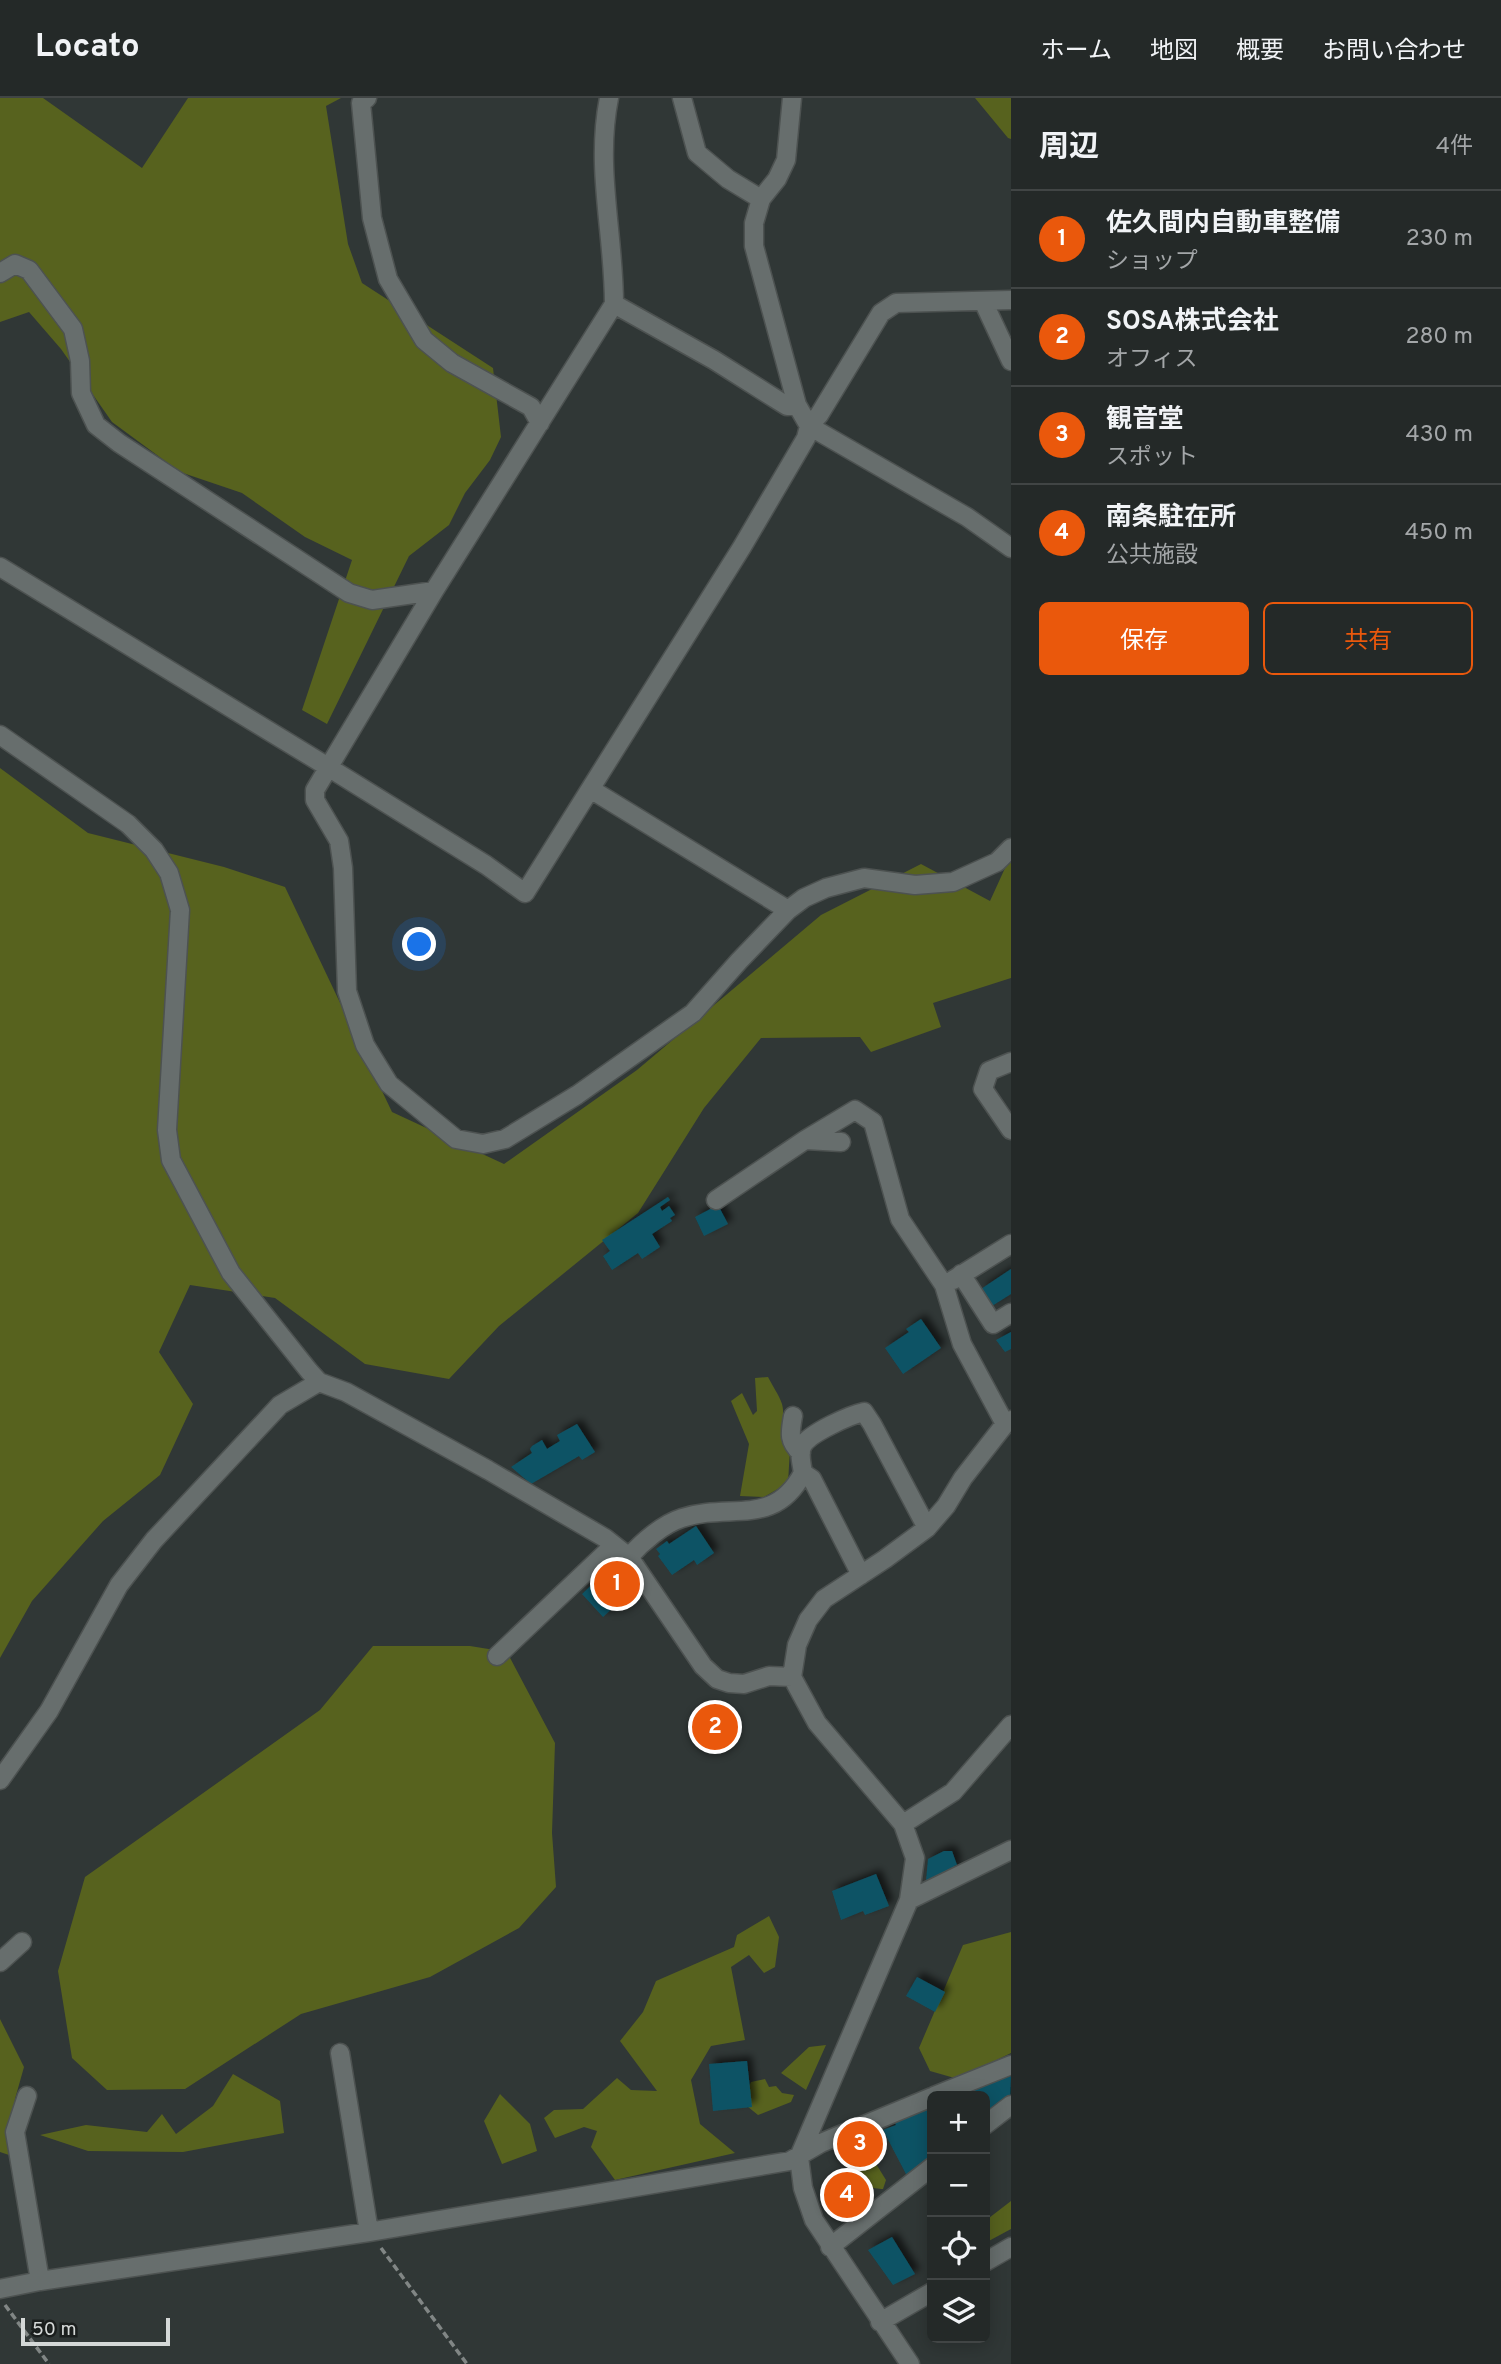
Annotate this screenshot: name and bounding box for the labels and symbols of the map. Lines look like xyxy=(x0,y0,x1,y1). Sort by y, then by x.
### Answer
your location xyxy=(402,927,436,961)
pin: 1 xyxy=(594,1558,640,1610)
pin: 2 xyxy=(692,1701,738,1753)
pin: 3 xyxy=(837,2118,883,2170)
pin: 4 xyxy=(824,2169,870,2221)
scale bar xyxy=(21,2315,170,2347)

